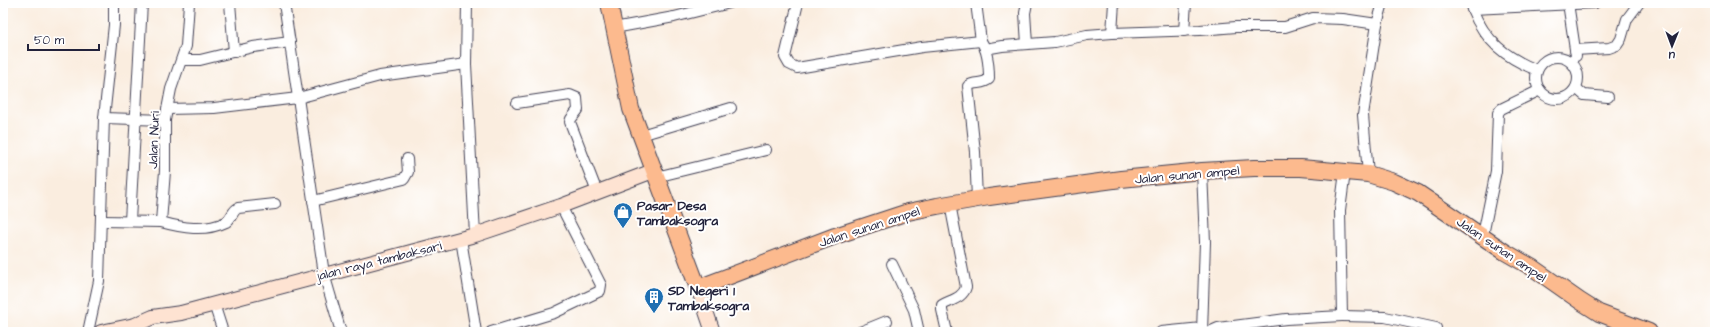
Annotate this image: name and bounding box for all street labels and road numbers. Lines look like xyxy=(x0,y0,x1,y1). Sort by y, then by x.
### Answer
street label: Jalan Nuri xyxy=(144,111,164,169)
street label: Jalan sunan ampel xyxy=(1134,161,1240,189)
street label: Jalan sunan ampel xyxy=(817,202,922,252)
street label: Jalan sunan ampel xyxy=(1453,213,1550,287)
street label: jalan raya tambaksari xyxy=(313,237,444,287)

